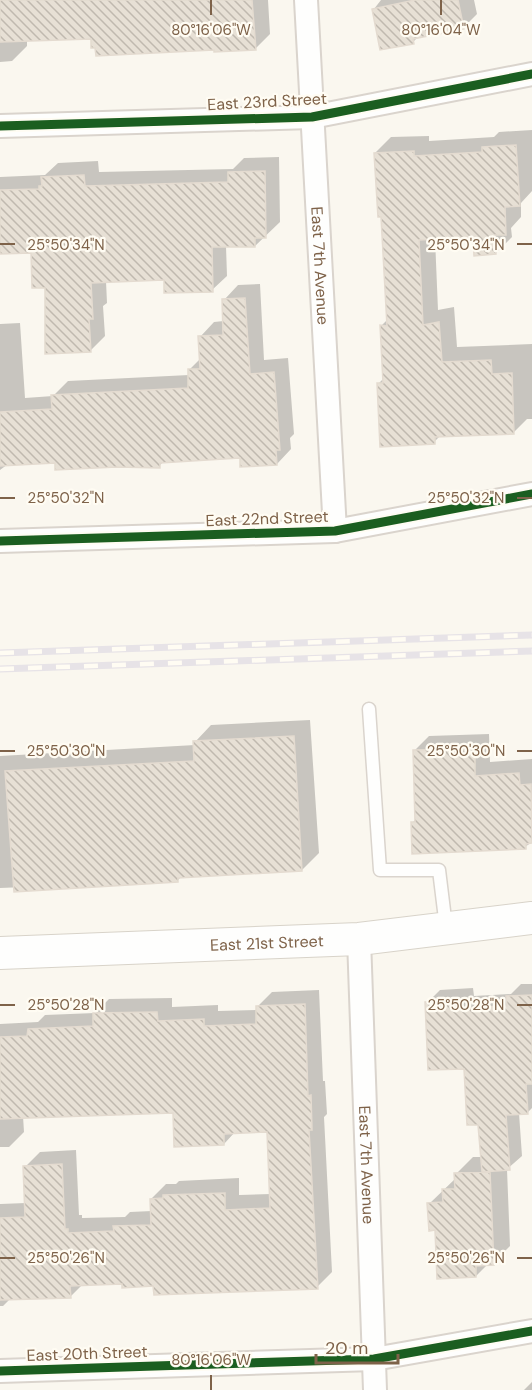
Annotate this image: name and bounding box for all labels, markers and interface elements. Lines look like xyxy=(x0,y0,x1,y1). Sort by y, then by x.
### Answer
text: 80°16'06"W xyxy=(171,20,251,40)
text: 80°16'04"W xyxy=(401,20,481,40)
street label: East 23rd Street xyxy=(207,88,327,115)
street label: East 7th Avenue xyxy=(306,206,334,325)
text: 25°50'34"N xyxy=(27,235,105,255)
text: 25°50'34"N xyxy=(427,235,505,255)
text: 25°50'32"N xyxy=(28,488,104,508)
text: 25°50'32"N xyxy=(428,488,504,508)
street label: East 22nd Street xyxy=(205,506,329,531)
text: 25°50'30"N xyxy=(27,741,105,761)
text: 25°50'30"N xyxy=(427,741,505,761)
street label: East 21st Street xyxy=(210,930,324,956)
text: 25°50'28"N xyxy=(28,995,104,1015)
text: 25°50'28"N xyxy=(428,995,504,1015)
street label: East 7th Avenue xyxy=(354,1105,379,1225)
text: 25°50'26"N xyxy=(27,1248,105,1268)
text: 25°50'26"N xyxy=(427,1248,505,1268)
scale bar xyxy=(316,1327,398,1365)
text: 20 m xyxy=(325,1336,368,1360)
street label: East 20th Street xyxy=(26,1341,148,1366)
text: 80°16'06"W xyxy=(171,1350,251,1370)

